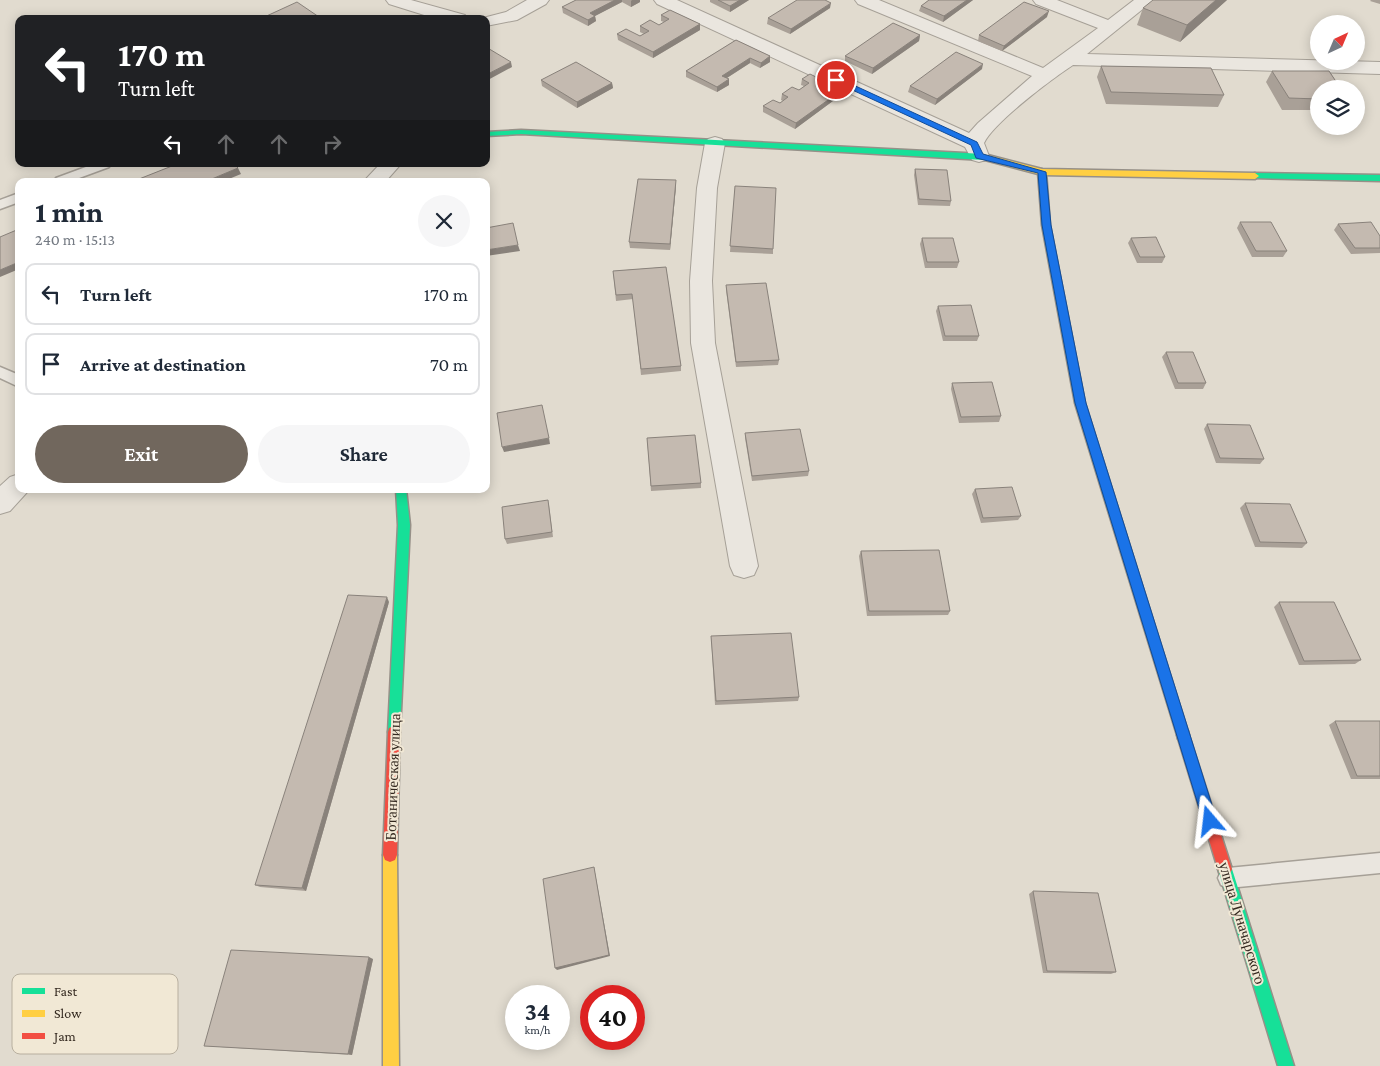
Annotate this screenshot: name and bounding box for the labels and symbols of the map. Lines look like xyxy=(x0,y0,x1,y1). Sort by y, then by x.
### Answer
north arrow xyxy=(1310,15,1365,70)
pin xyxy=(815,59,857,101)
street label: Ботаническая улица xyxy=(383,713,403,841)
position arrow xyxy=(1183,794,1235,846)
street label: улица Луначарского xyxy=(1216,860,1268,986)
legend xyxy=(12,974,178,1054)
text: Fast xyxy=(54,983,78,999)
speed limit sign: 40 xyxy=(580,985,645,1050)
text: Slow xyxy=(54,1005,82,1021)
text: Jam xyxy=(52,1028,76,1044)

